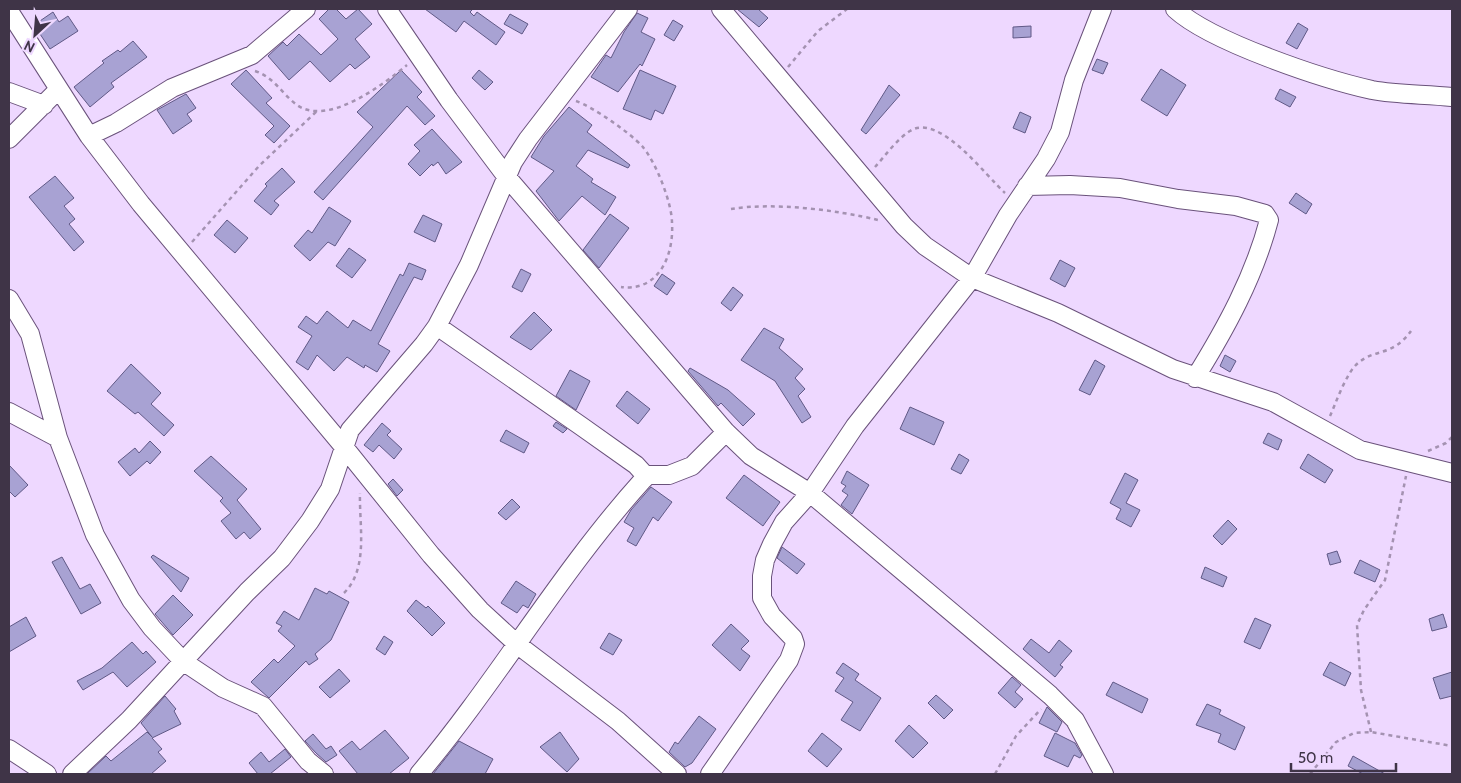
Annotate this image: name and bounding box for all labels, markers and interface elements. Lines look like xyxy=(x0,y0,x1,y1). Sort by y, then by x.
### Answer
north arrow xyxy=(10,10,60,60)
text: N xyxy=(21,36,38,57)
scale bar xyxy=(1291,740,1396,772)
text: 50 m xyxy=(1298,749,1333,767)

